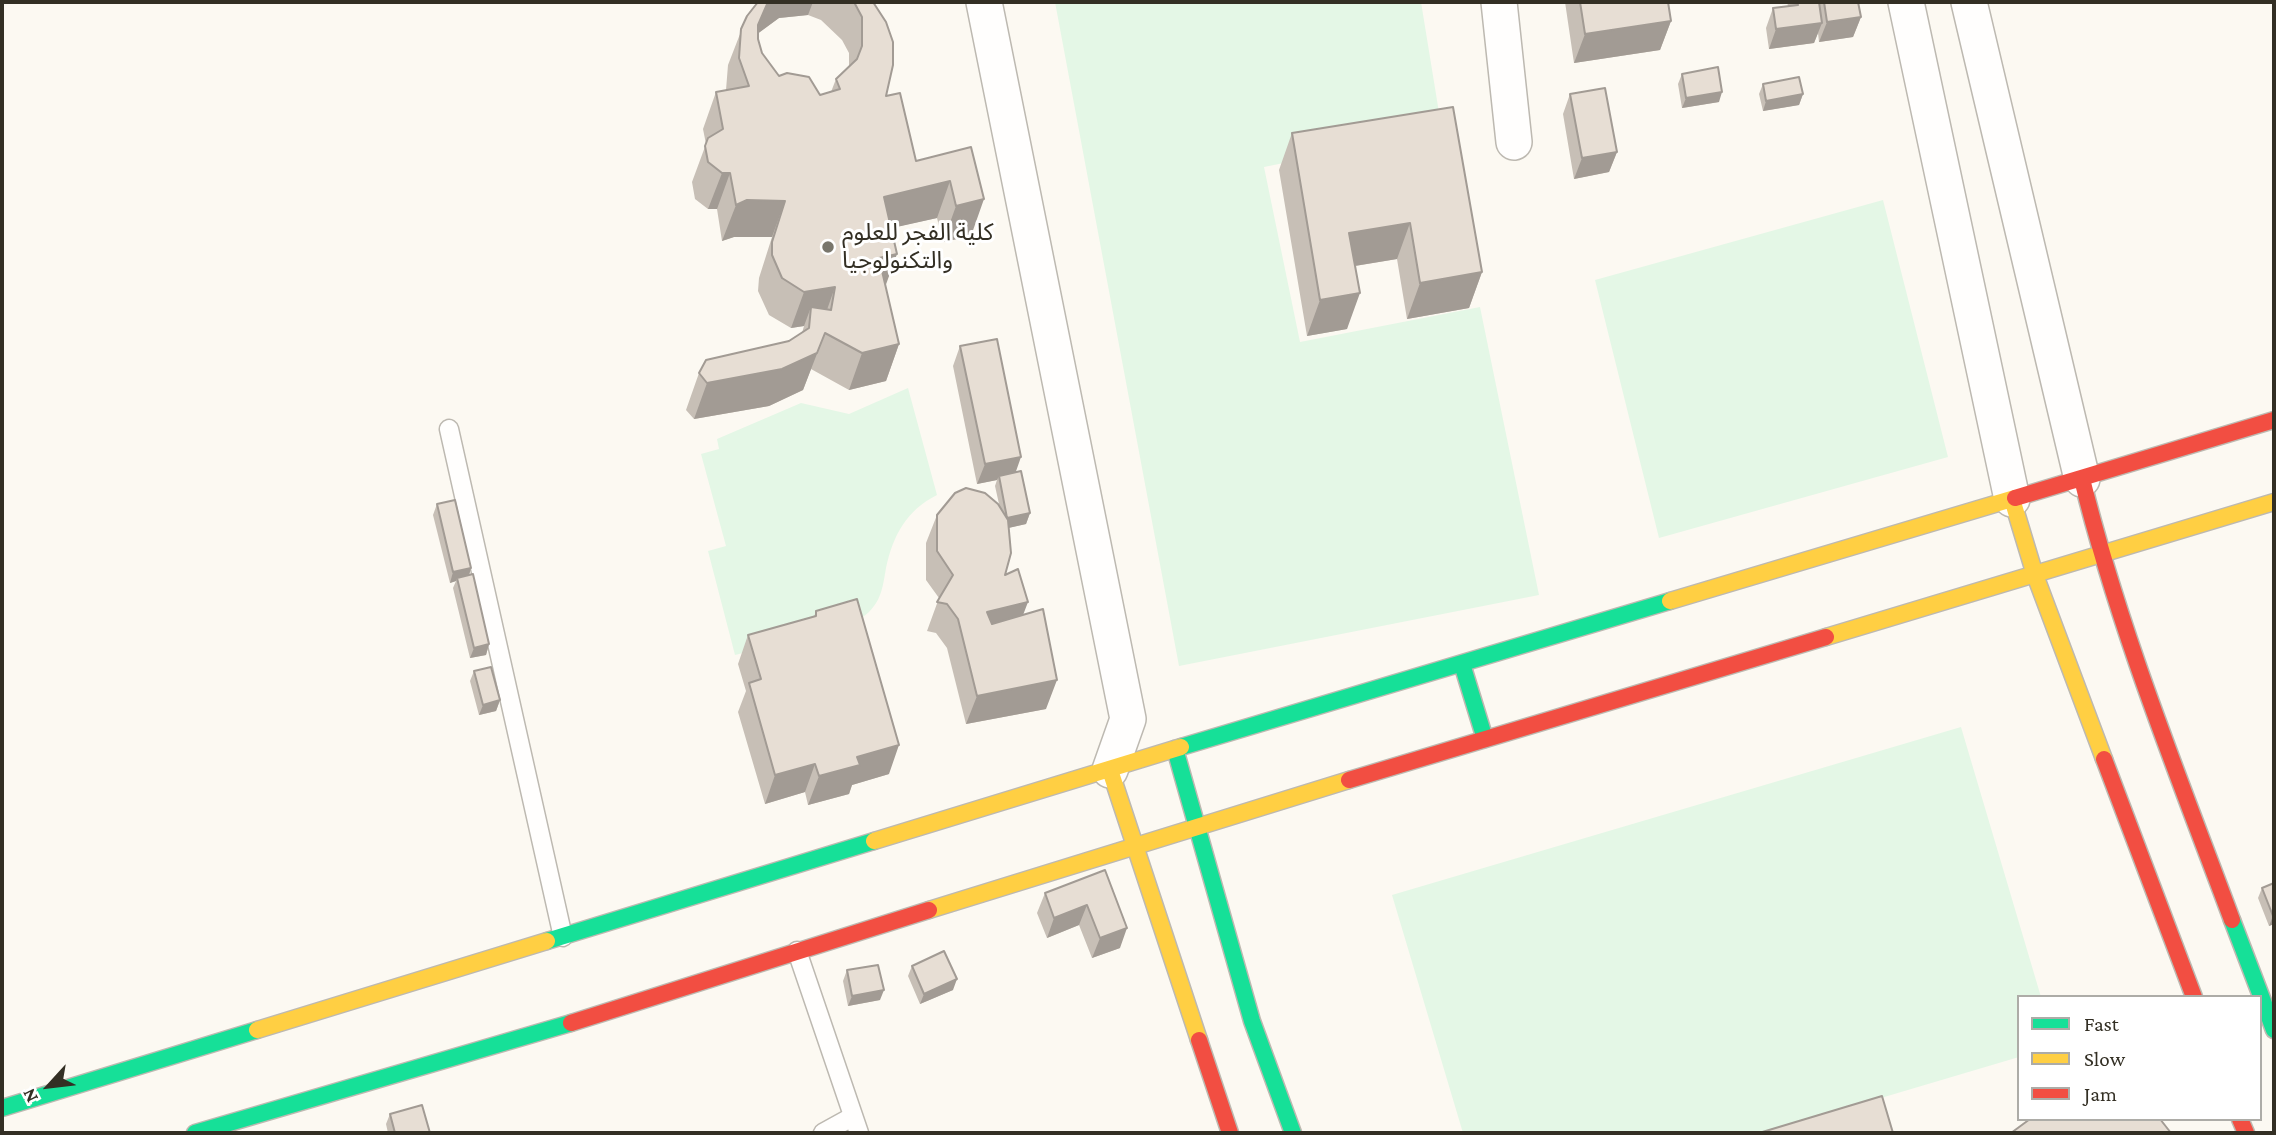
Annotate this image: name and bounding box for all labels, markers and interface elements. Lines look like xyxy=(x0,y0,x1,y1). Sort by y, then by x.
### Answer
place label: كلية الفجر للعلوم والتكنولوجيا xyxy=(842,219,993,275)
marker: كلية الفجر للعلوم والتكنولوجيا xyxy=(820,239,836,255)
legend xyxy=(2017,995,2262,1121)
text: Fast xyxy=(2084,1012,2119,1036)
text: Slow xyxy=(2084,1047,2125,1071)
north arrow xyxy=(14,1051,84,1121)
text: Jam xyxy=(2084,1082,2117,1106)
text: N xyxy=(18,1085,42,1106)

